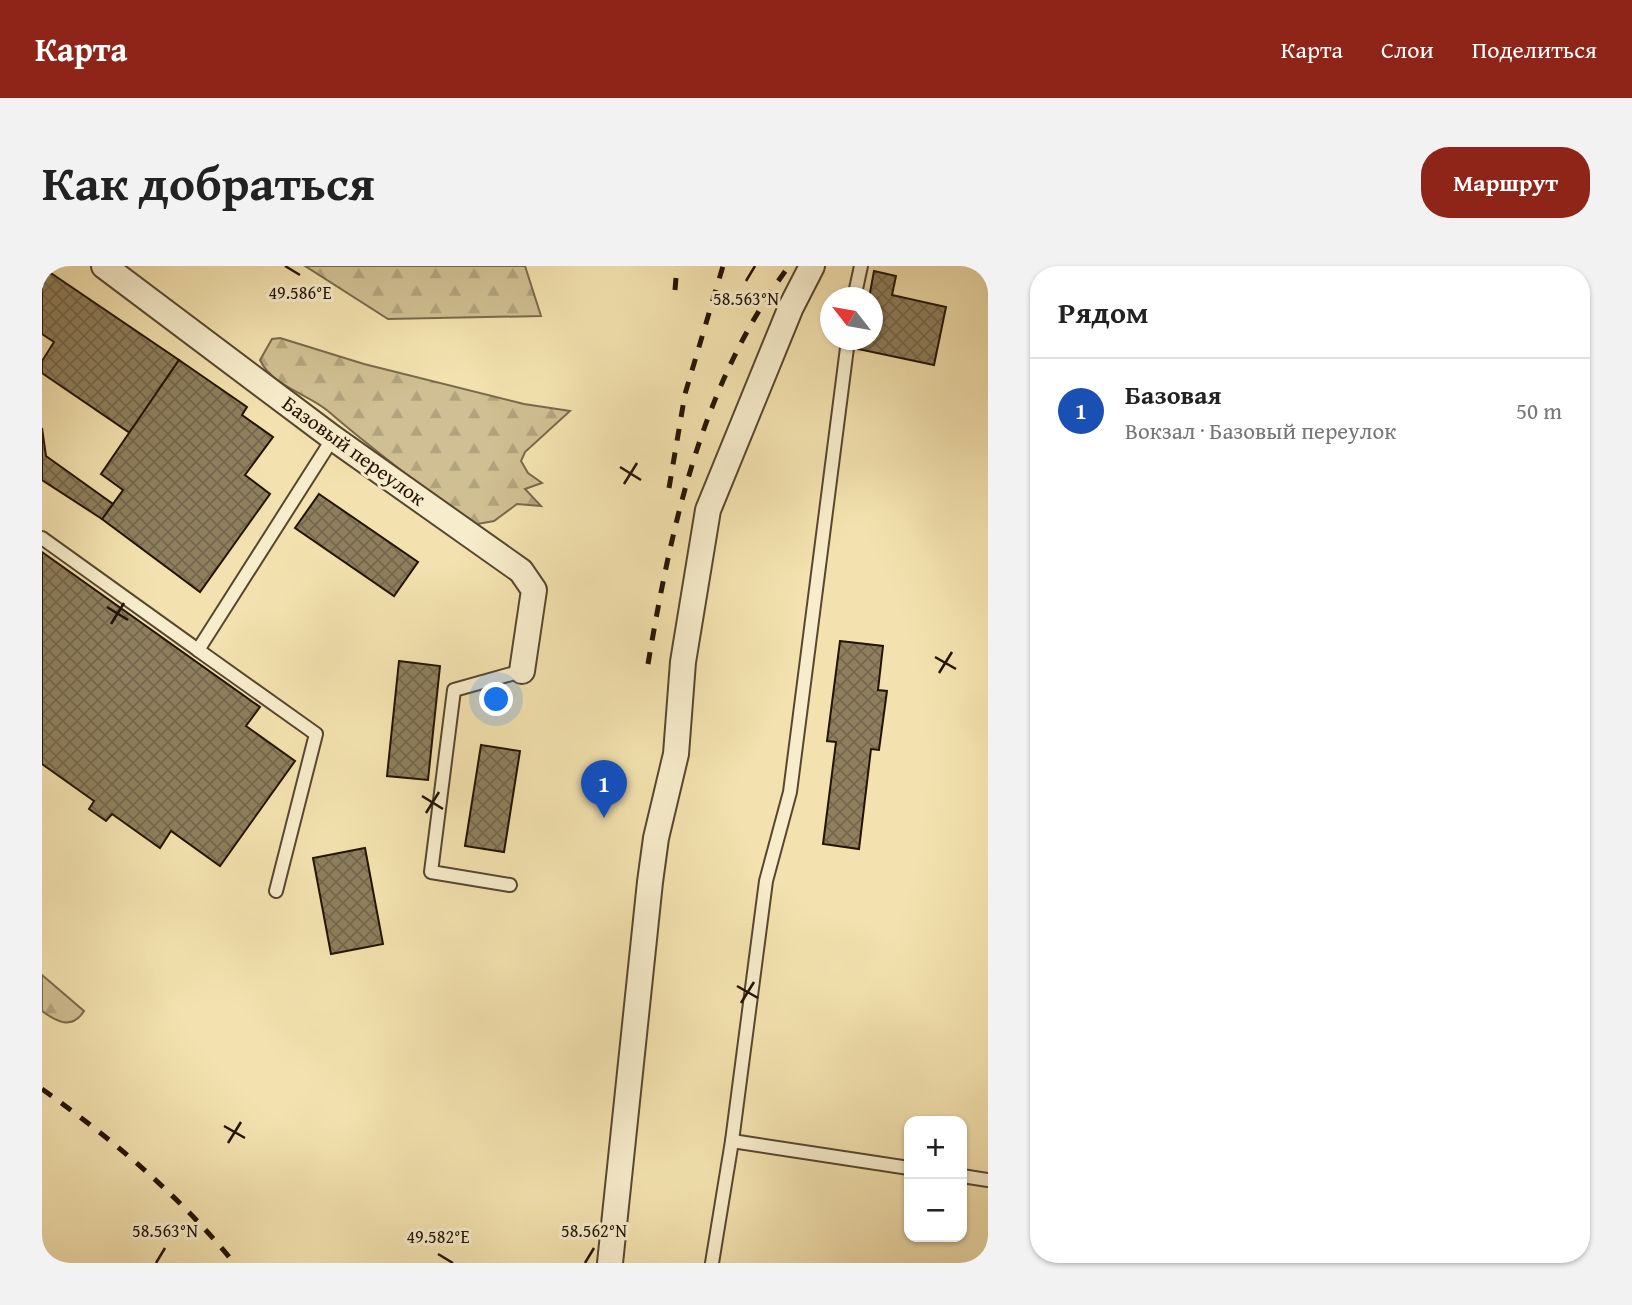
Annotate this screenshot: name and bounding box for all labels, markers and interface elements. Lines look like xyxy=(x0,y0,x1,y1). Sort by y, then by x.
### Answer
text: Карта xyxy=(35,25,127,73)
text: Карта xyxy=(1281,32,1343,67)
text: Слои xyxy=(1381,32,1434,67)
text: Поделиться xyxy=(1472,32,1597,67)
text: Как добраться xyxy=(42,146,375,218)
button: Маршрут xyxy=(1421,147,1590,218)
text: 49.586°E xyxy=(268,279,332,306)
text: 58.563°N xyxy=(713,285,779,312)
north arrow xyxy=(820,287,883,350)
text: Рядом xyxy=(1058,290,1149,334)
text: Базовая xyxy=(1125,375,1222,414)
street label: Базовый переулок xyxy=(276,388,432,513)
text: 1 xyxy=(1075,394,1087,427)
text: 50 m xyxy=(1516,394,1562,427)
text: Вокзал · Базовый переулок xyxy=(1125,414,1396,447)
your location xyxy=(479,682,513,716)
pin: 1 xyxy=(581,760,627,818)
map controls xyxy=(904,1116,967,1242)
button: + xyxy=(904,1116,967,1179)
button: − xyxy=(904,1179,967,1242)
text: 58.563°N xyxy=(132,1217,198,1244)
text: 58.562°N xyxy=(561,1217,627,1244)
text: 49.582°E xyxy=(406,1223,470,1250)

